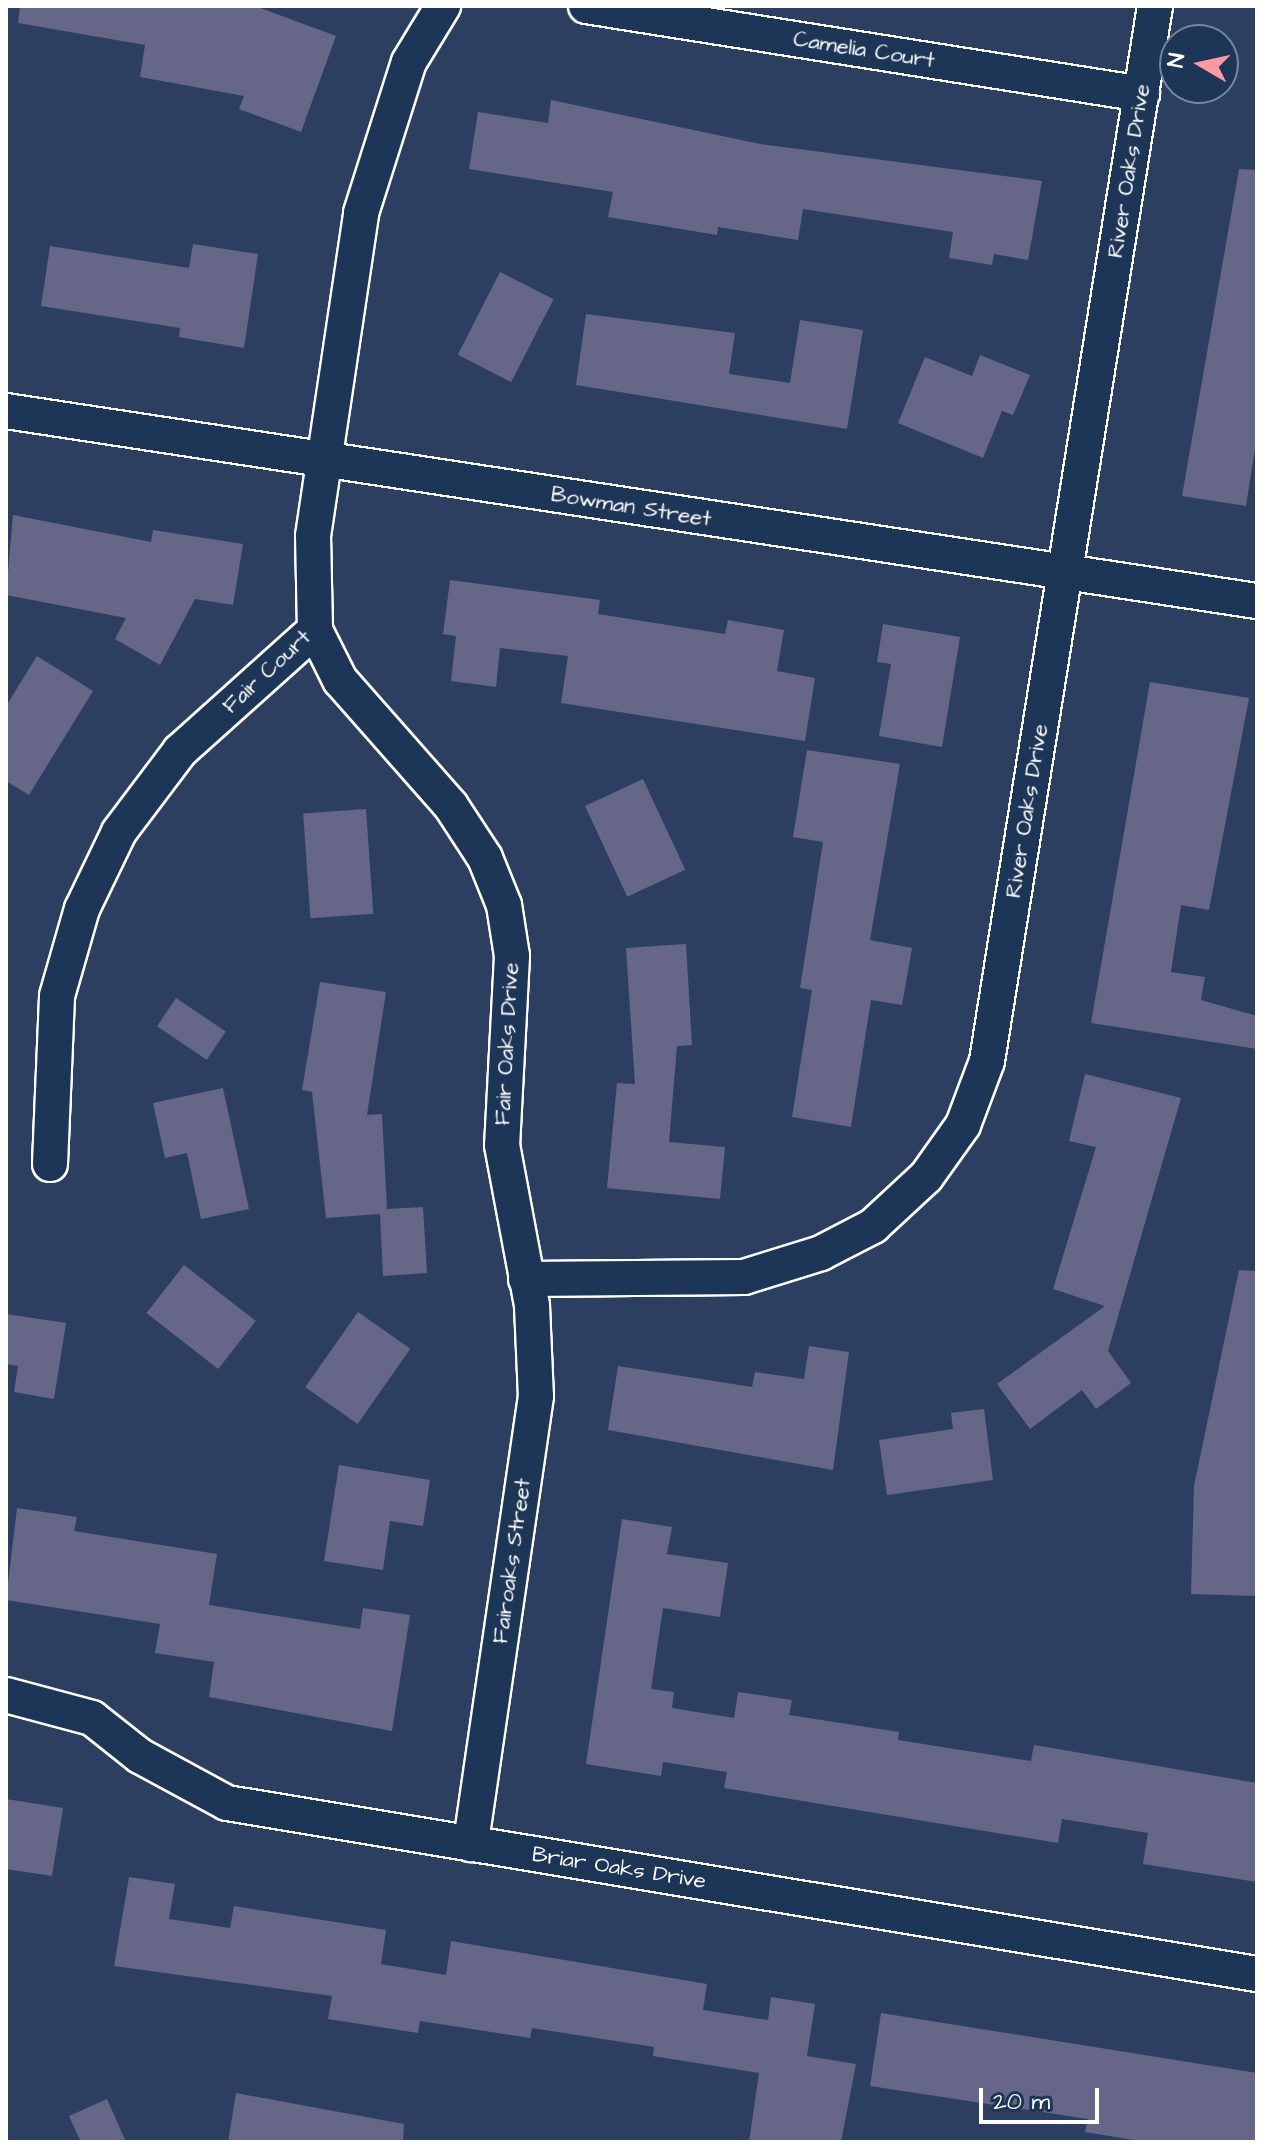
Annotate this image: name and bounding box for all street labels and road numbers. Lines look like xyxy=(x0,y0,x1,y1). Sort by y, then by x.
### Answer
street label: Camelia Court xyxy=(791,26,937,74)
street label: River Oaks Drive xyxy=(1102,82,1156,260)
street label: Bowman Street xyxy=(549,481,713,533)
street label: Fair Court xyxy=(217,625,317,719)
street label: River Oaks Drive xyxy=(1000,722,1054,900)
street label: Fair Oaks Drive xyxy=(490,962,524,1126)
street label: Fairoaks Street xyxy=(487,1477,537,1645)
street label: Briar Oaks Drive xyxy=(530,1841,708,1895)

